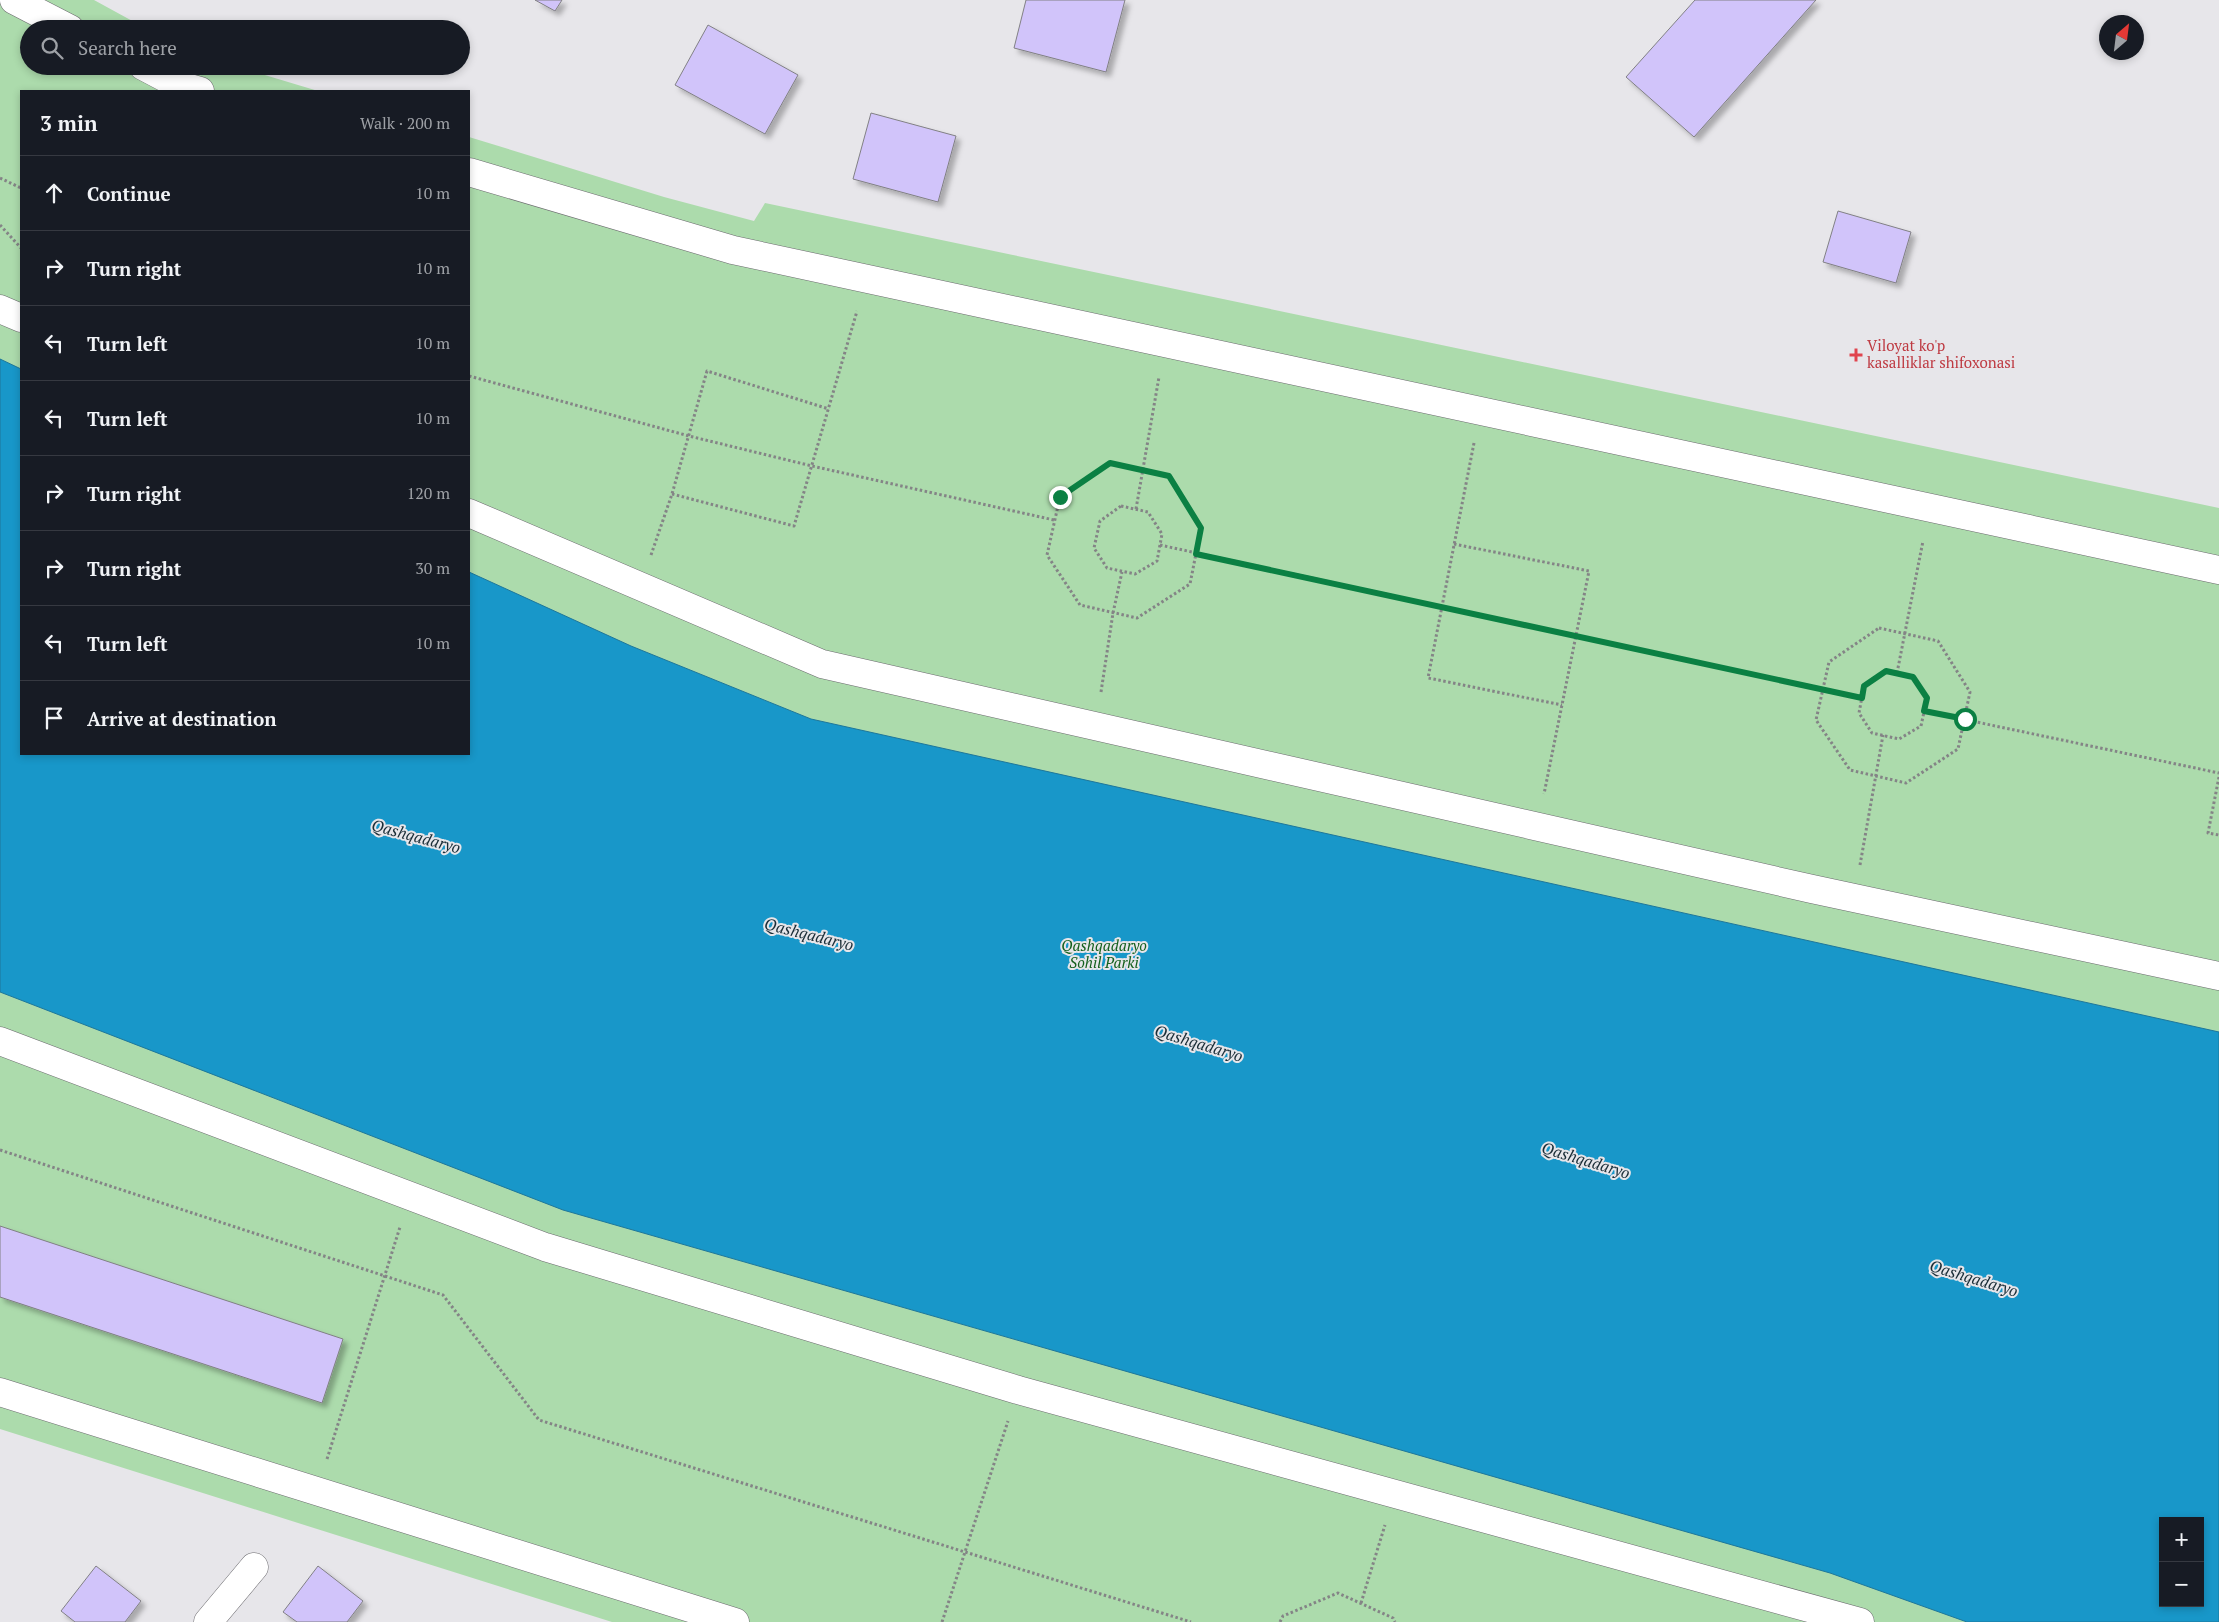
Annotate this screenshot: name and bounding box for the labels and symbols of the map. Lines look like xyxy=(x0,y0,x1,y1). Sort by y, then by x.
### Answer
north arrow xyxy=(2099,15,2144,60)
place label: Viloyat ko'p kasalliklar shifoxonasi xyxy=(1867,335,2015,372)
marker: Viloyat ko'p kasalliklar shifoxonasi xyxy=(1849,348,1863,362)
route end xyxy=(1049,486,1072,509)
route start xyxy=(1954,708,1977,731)
water label: Qashqadaryo xyxy=(369,814,463,858)
water label: Qashqadaryo xyxy=(762,912,856,956)
park label: Qashqadaryo Sohil Parki xyxy=(1061,935,1147,972)
water label: Qashqadaryo xyxy=(1152,1019,1246,1067)
water label: Qashqadaryo xyxy=(1539,1136,1633,1184)
water label: Qashqadaryo xyxy=(1927,1254,2021,1302)

